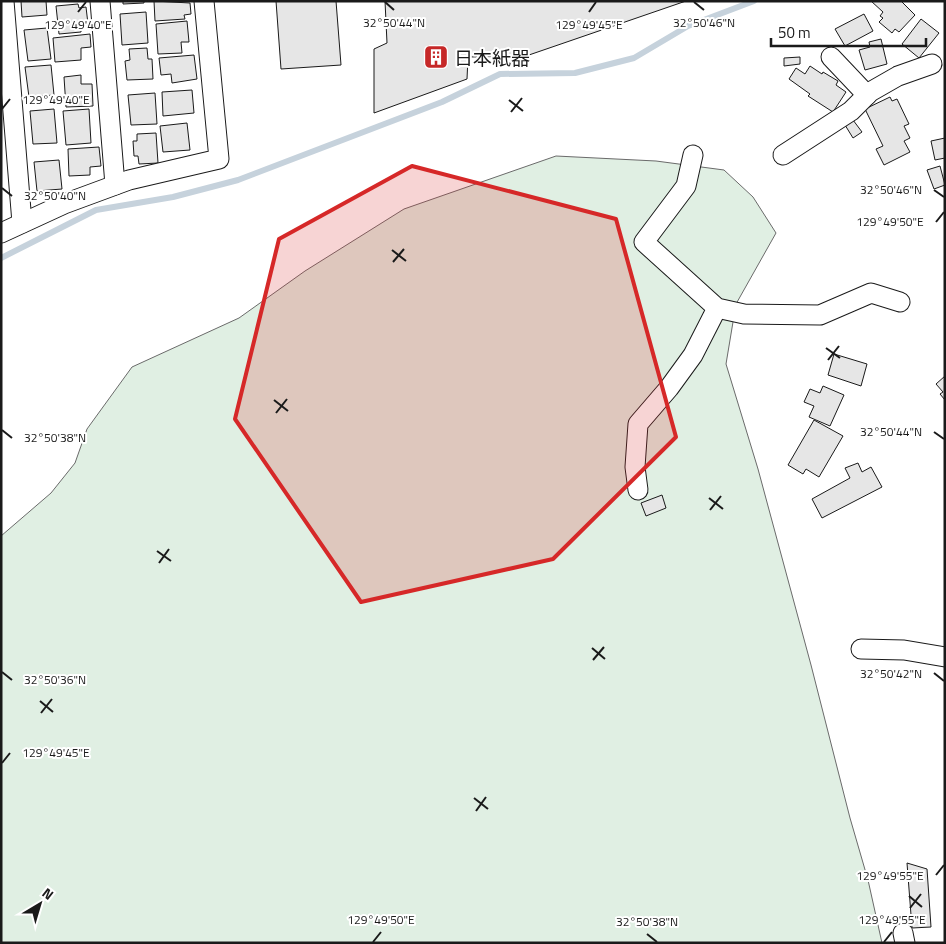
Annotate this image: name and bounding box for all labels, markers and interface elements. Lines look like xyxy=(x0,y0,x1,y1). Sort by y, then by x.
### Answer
text: 32°50'44"N xyxy=(363,13,425,32)
text: 32°50'46"N xyxy=(673,13,735,32)
text: 129°49'40"E xyxy=(44,15,112,34)
text: 129°49'45"E xyxy=(555,15,623,34)
scale bar xyxy=(771,15,926,47)
text: 50 m xyxy=(778,21,811,44)
place label: 日本紙器 xyxy=(454,43,530,72)
building icon: 日本紙器 xyxy=(423,44,449,70)
text: 129°49'40"E xyxy=(22,90,90,109)
text: 32°50'46"N xyxy=(860,180,922,199)
text: 32°50'40"N xyxy=(24,186,86,205)
text: 129°49'50"E xyxy=(856,212,924,231)
text: 32°50'44"N xyxy=(860,422,922,441)
text: 32°50'38"N xyxy=(24,428,86,447)
text: 32°50'42"N xyxy=(860,664,922,683)
text: 32°50'36"N xyxy=(24,670,86,689)
text: 129°49'45"E xyxy=(22,743,90,762)
text: 129°49'55"E xyxy=(856,866,924,885)
north arrow xyxy=(15,879,65,929)
text: N xyxy=(38,882,59,905)
text: 129°49'50"E xyxy=(347,910,415,929)
text: 129°49'55"E xyxy=(858,910,926,929)
text: 32°50'38"N xyxy=(616,912,678,931)

